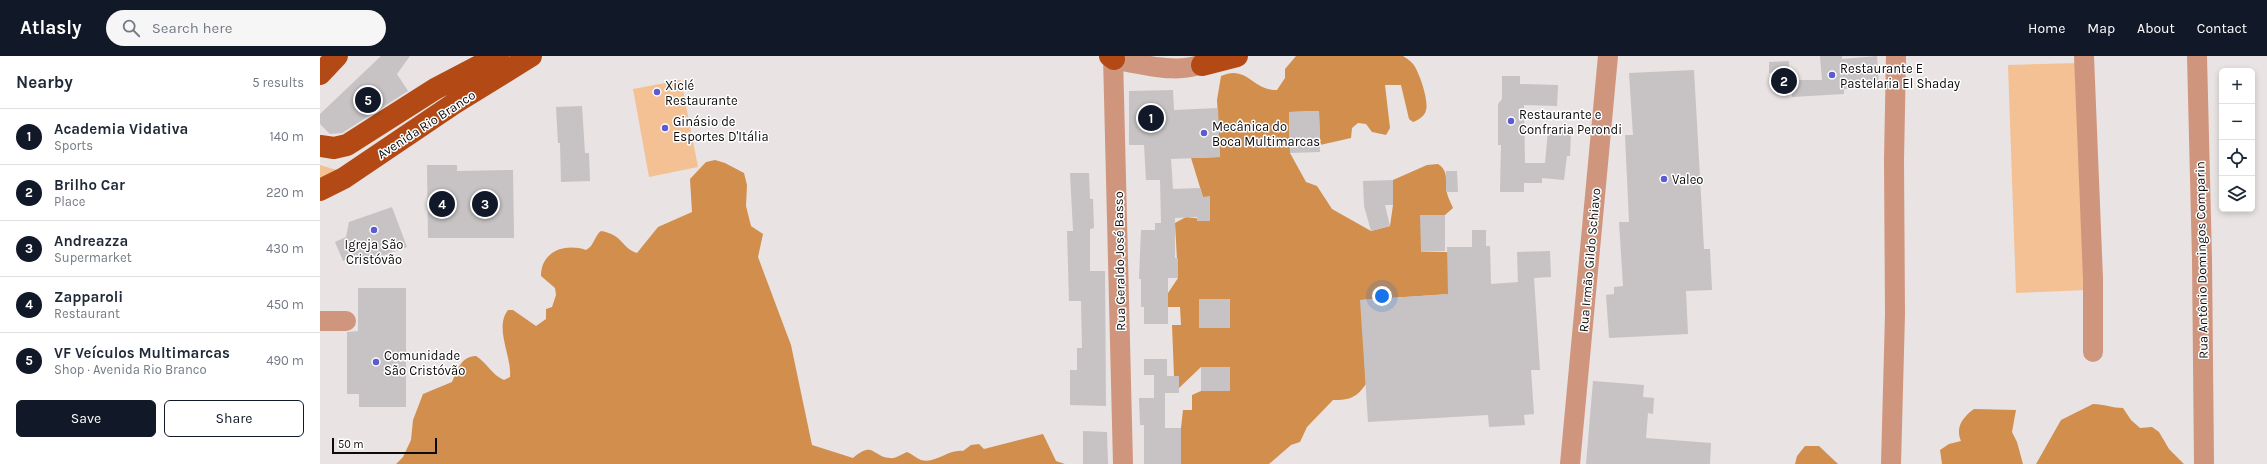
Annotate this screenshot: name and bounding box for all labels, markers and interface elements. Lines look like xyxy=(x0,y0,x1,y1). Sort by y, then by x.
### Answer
search box xyxy=(106,10,386,46)
text: Atlasly xyxy=(20,17,82,39)
icon: search xyxy=(120,17,142,39)
text: Search here xyxy=(152,19,232,37)
text: Home xyxy=(2028,20,2065,37)
text: Map xyxy=(2087,20,2115,37)
text: About xyxy=(2137,20,2175,37)
text: Contact xyxy=(2197,20,2247,37)
place label: Restaurante E Pastelaria El Shaday xyxy=(1840,61,1960,91)
pin: 2 xyxy=(1771,66,1797,96)
map controls xyxy=(2219,68,2255,212)
button: + xyxy=(2219,68,2255,104)
marker: Restaurante E Pastelaria El Shaday xyxy=(1827,70,1837,80)
text: Nearby xyxy=(16,72,73,92)
text: 5 results xyxy=(252,75,304,90)
place label: Xiclé Restaurante xyxy=(665,78,738,108)
pin: 5 xyxy=(355,85,381,115)
street label: Avenida Rio Branco xyxy=(375,87,478,162)
marker: Xiclé Restaurante xyxy=(652,87,662,97)
pin: 1 xyxy=(1138,103,1164,133)
button: − xyxy=(2219,104,2255,140)
place label: Restaurante e Confraria Perondi xyxy=(1519,107,1622,137)
place label: Ginásio de Esportes D'Itália xyxy=(673,114,769,144)
marker: Restaurante e Confraria Perondi xyxy=(1506,116,1516,126)
place label: Mecânica do Boca Multimarcas xyxy=(1212,119,1320,149)
text: Academia Vidativa xyxy=(54,120,188,138)
marker: Ginásio de Esportes D'Itália xyxy=(660,123,670,133)
marker: Mecânica do Boca Multimarcas xyxy=(1199,128,1209,138)
text: 1 xyxy=(27,129,31,144)
text: 140 m xyxy=(269,129,304,144)
text: Sports xyxy=(54,138,93,153)
button: locate xyxy=(2219,140,2255,176)
street label: Rua Antônio Domingos Comparin xyxy=(2192,161,2211,359)
place label: Valeo xyxy=(1672,172,1703,187)
marker: Valeo xyxy=(1659,174,1669,184)
text: Brilho Car xyxy=(54,176,125,194)
button: layers xyxy=(2219,176,2255,212)
text: 2 xyxy=(25,185,33,200)
text: 220 m xyxy=(266,185,304,200)
street label: Rua Irmão Gildo Schiavo xyxy=(1576,187,1603,333)
pin: 4 xyxy=(429,189,455,219)
pin: 3 xyxy=(472,189,498,219)
street label: Rua Geraldo José Basso xyxy=(1111,191,1128,331)
text: Place xyxy=(54,194,85,209)
marker: Igreja São Cristóvão xyxy=(369,225,379,235)
text: Andreazza xyxy=(54,232,128,250)
place label: Igreja São Cristóvão xyxy=(345,237,403,267)
text: 3 xyxy=(25,241,33,256)
text: 430 m xyxy=(266,241,304,256)
text: Supermarket xyxy=(54,250,132,265)
your location xyxy=(1372,286,1392,306)
text: Zapparoli xyxy=(54,288,123,306)
text: 4 xyxy=(25,297,33,312)
text: 450 m xyxy=(266,297,304,312)
text: Restaurant xyxy=(54,306,120,321)
text: VF Veículos Multimarcas xyxy=(54,344,230,362)
place label: Comunidade São Cristóvão xyxy=(384,348,465,378)
text: 5 xyxy=(25,353,33,368)
text: 490 m xyxy=(266,353,304,368)
marker: Comunidade São Cristóvão xyxy=(371,357,381,367)
text: Shop · Avenida Rio Branco xyxy=(54,362,207,377)
button: Save xyxy=(16,400,156,437)
button: Share xyxy=(164,400,304,437)
scale bar xyxy=(332,436,437,455)
text: 50 m xyxy=(338,438,364,451)

